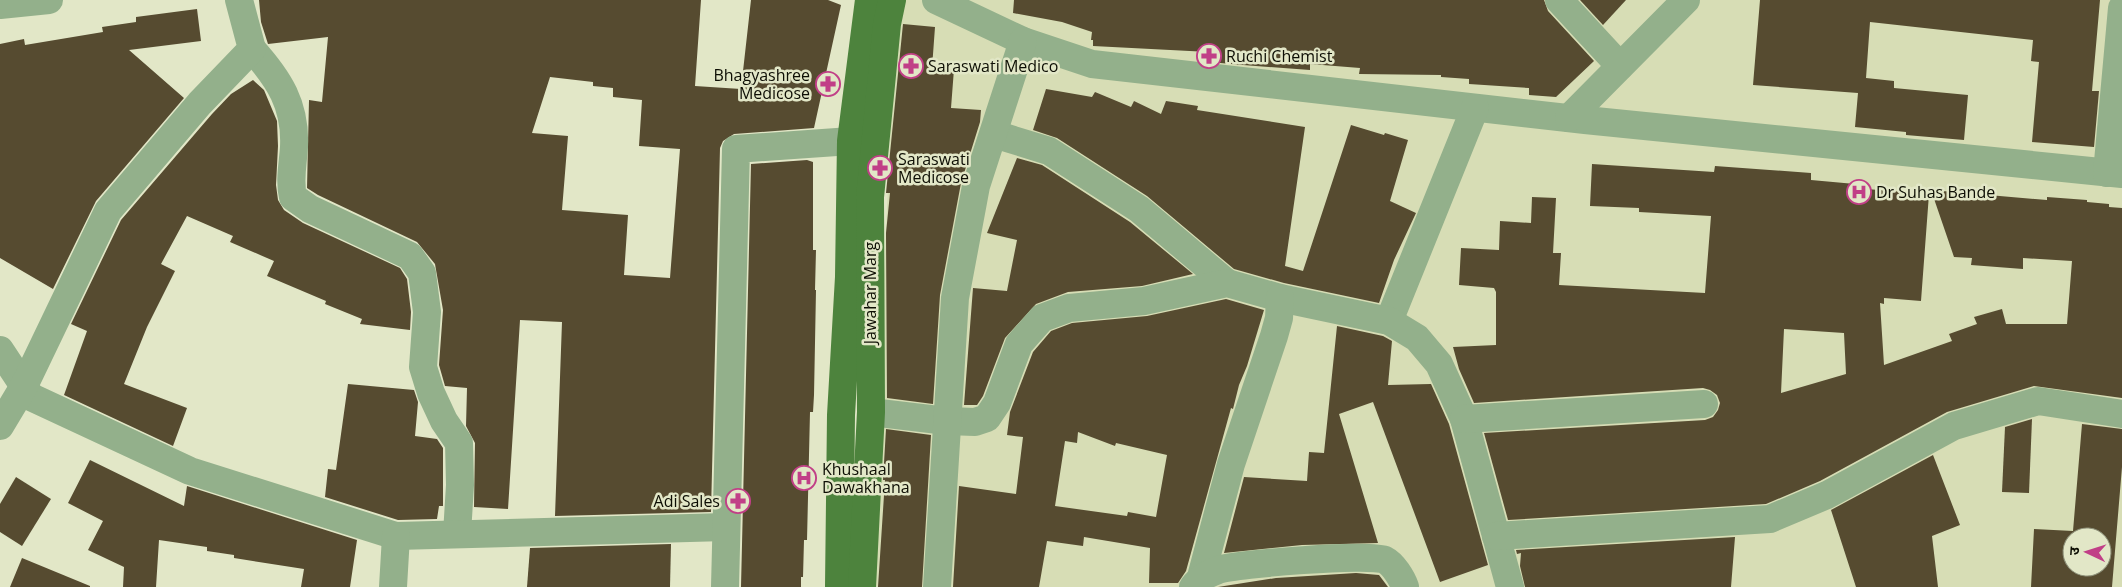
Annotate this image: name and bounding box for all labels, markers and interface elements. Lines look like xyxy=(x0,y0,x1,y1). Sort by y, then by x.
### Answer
pharmacy icon: Ruchi Chemist xyxy=(1196,43,1222,69)
place label: Ruchi Chemist xyxy=(1226,45,1333,67)
pharmacy icon: Saraswati Medico xyxy=(898,53,924,79)
place label: Saraswati Medico xyxy=(928,55,1058,77)
place label: Bhagyashree Medicose xyxy=(713,64,810,104)
pharmacy icon: Bhagyashree Medicose xyxy=(815,71,841,97)
place label: Saraswati Medicose xyxy=(898,148,970,188)
pharmacy icon: Saraswati Medicose xyxy=(867,155,893,181)
hospital icon: Dr Suhas Bande xyxy=(1846,179,1872,205)
place label: Dr Suhas Bande xyxy=(1876,181,1995,203)
street label: Jawahar Marg xyxy=(859,242,881,346)
place label: Khushaal Dawakhana xyxy=(822,458,910,498)
hospital icon: Khushaal Dawakhana xyxy=(791,465,817,491)
pharmacy icon: Adi Sales xyxy=(725,488,751,514)
place label: Adi Sales xyxy=(654,490,720,512)
north arrow xyxy=(2062,527,2112,577)
text: उ xyxy=(2064,546,2083,556)

